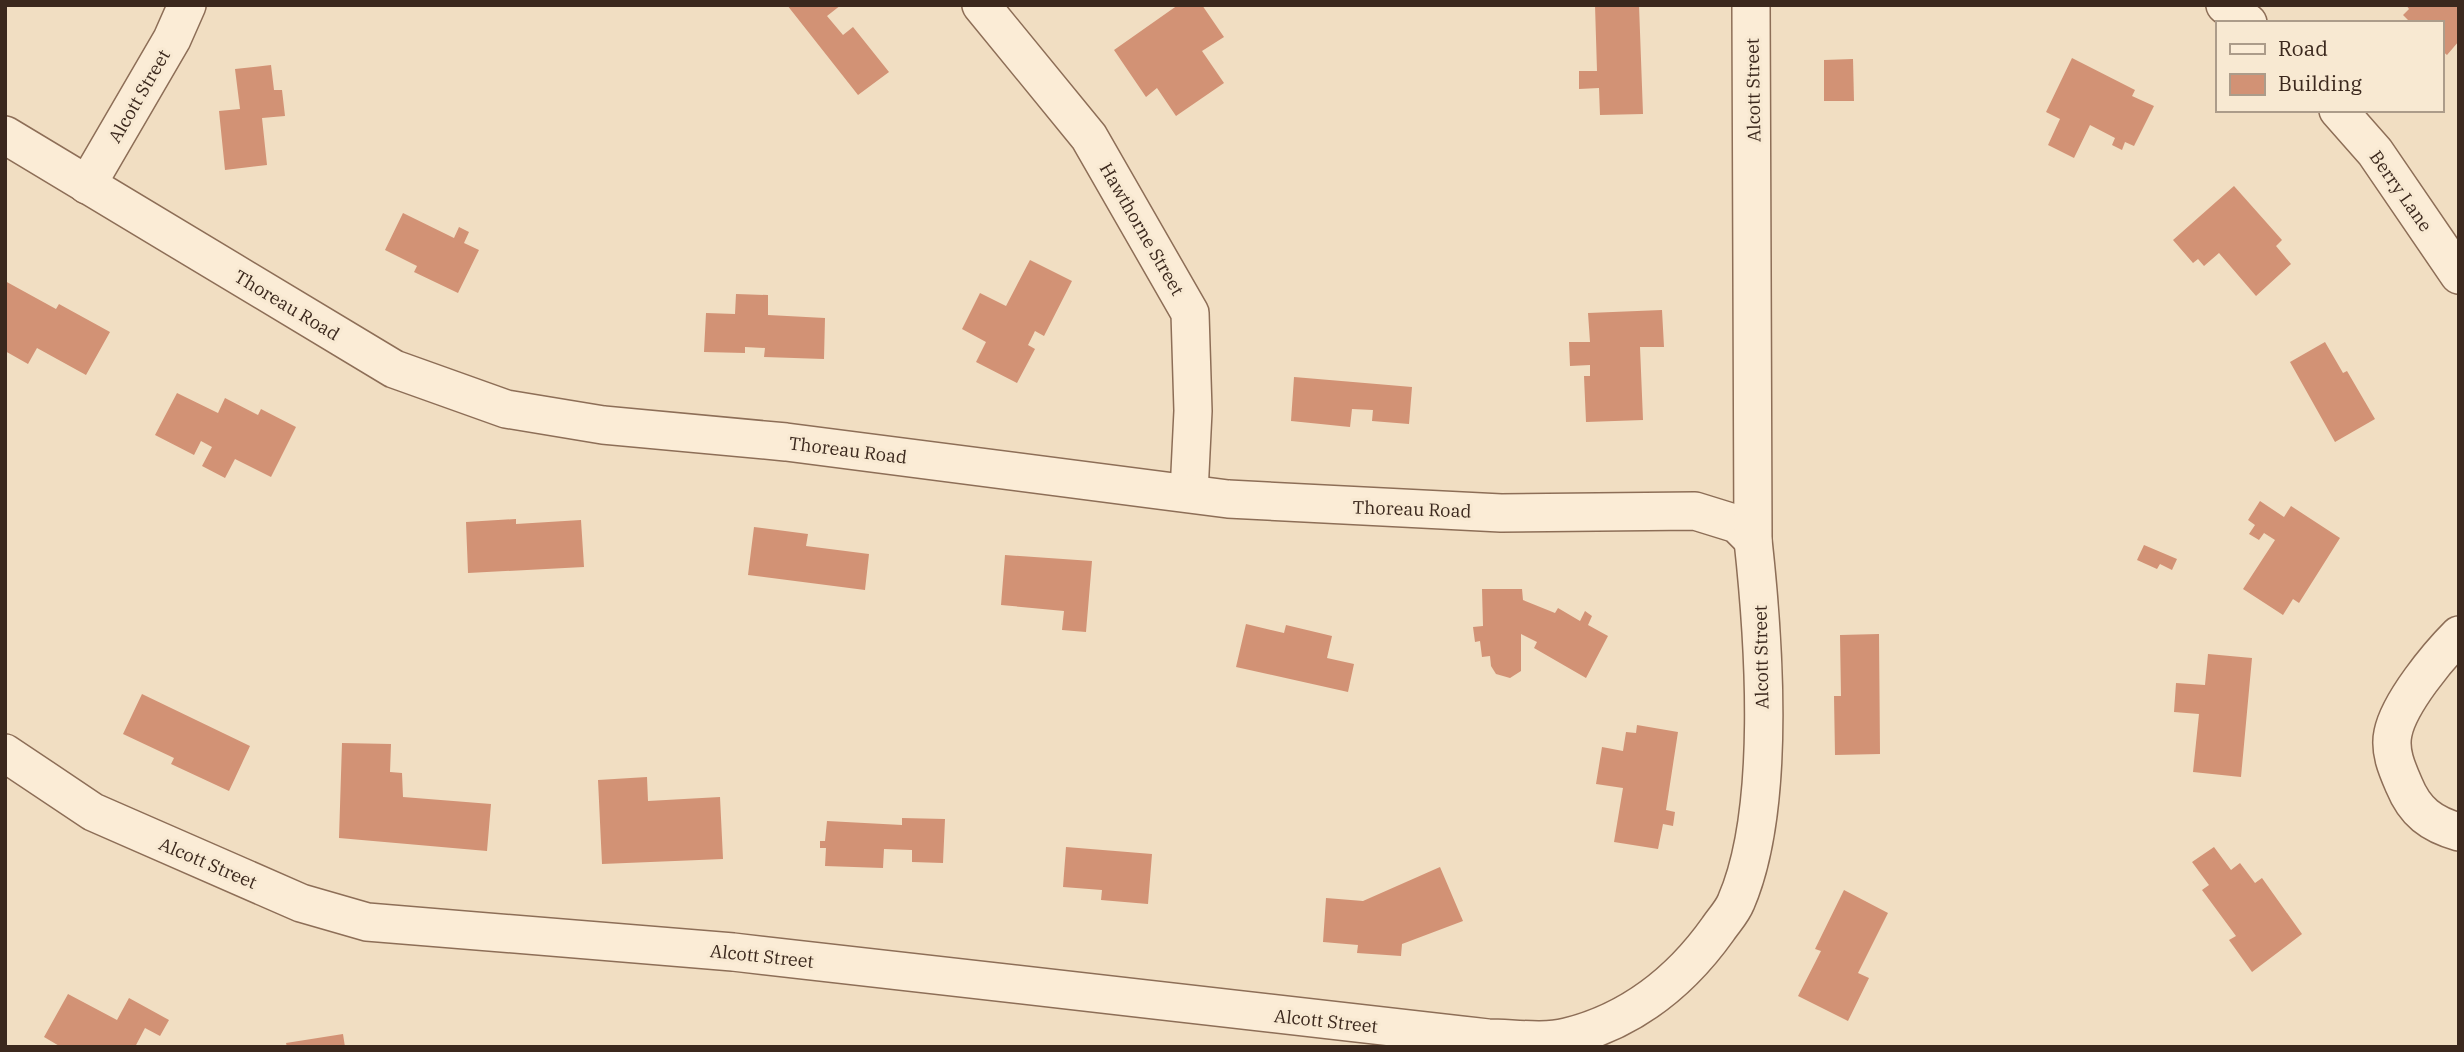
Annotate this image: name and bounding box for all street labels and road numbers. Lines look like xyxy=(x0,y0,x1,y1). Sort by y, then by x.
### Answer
street label: Alcott Street xyxy=(1741,38,1765,142)
street label: Alcott Street xyxy=(103,45,175,147)
street label: Berry Lane xyxy=(2365,146,2437,236)
street label: Hawthorne Street xyxy=(1095,159,1189,299)
street label: Thoreau Road xyxy=(230,265,344,346)
street label: Thoreau Road xyxy=(788,431,908,469)
street label: Thoreau Road xyxy=(1352,495,1472,523)
street label: Alcott Street xyxy=(1749,605,1773,709)
street label: Alcott Street xyxy=(156,832,260,894)
street label: Alcott Street xyxy=(709,939,815,973)
street label: Alcott Street xyxy=(1273,1004,1379,1038)

